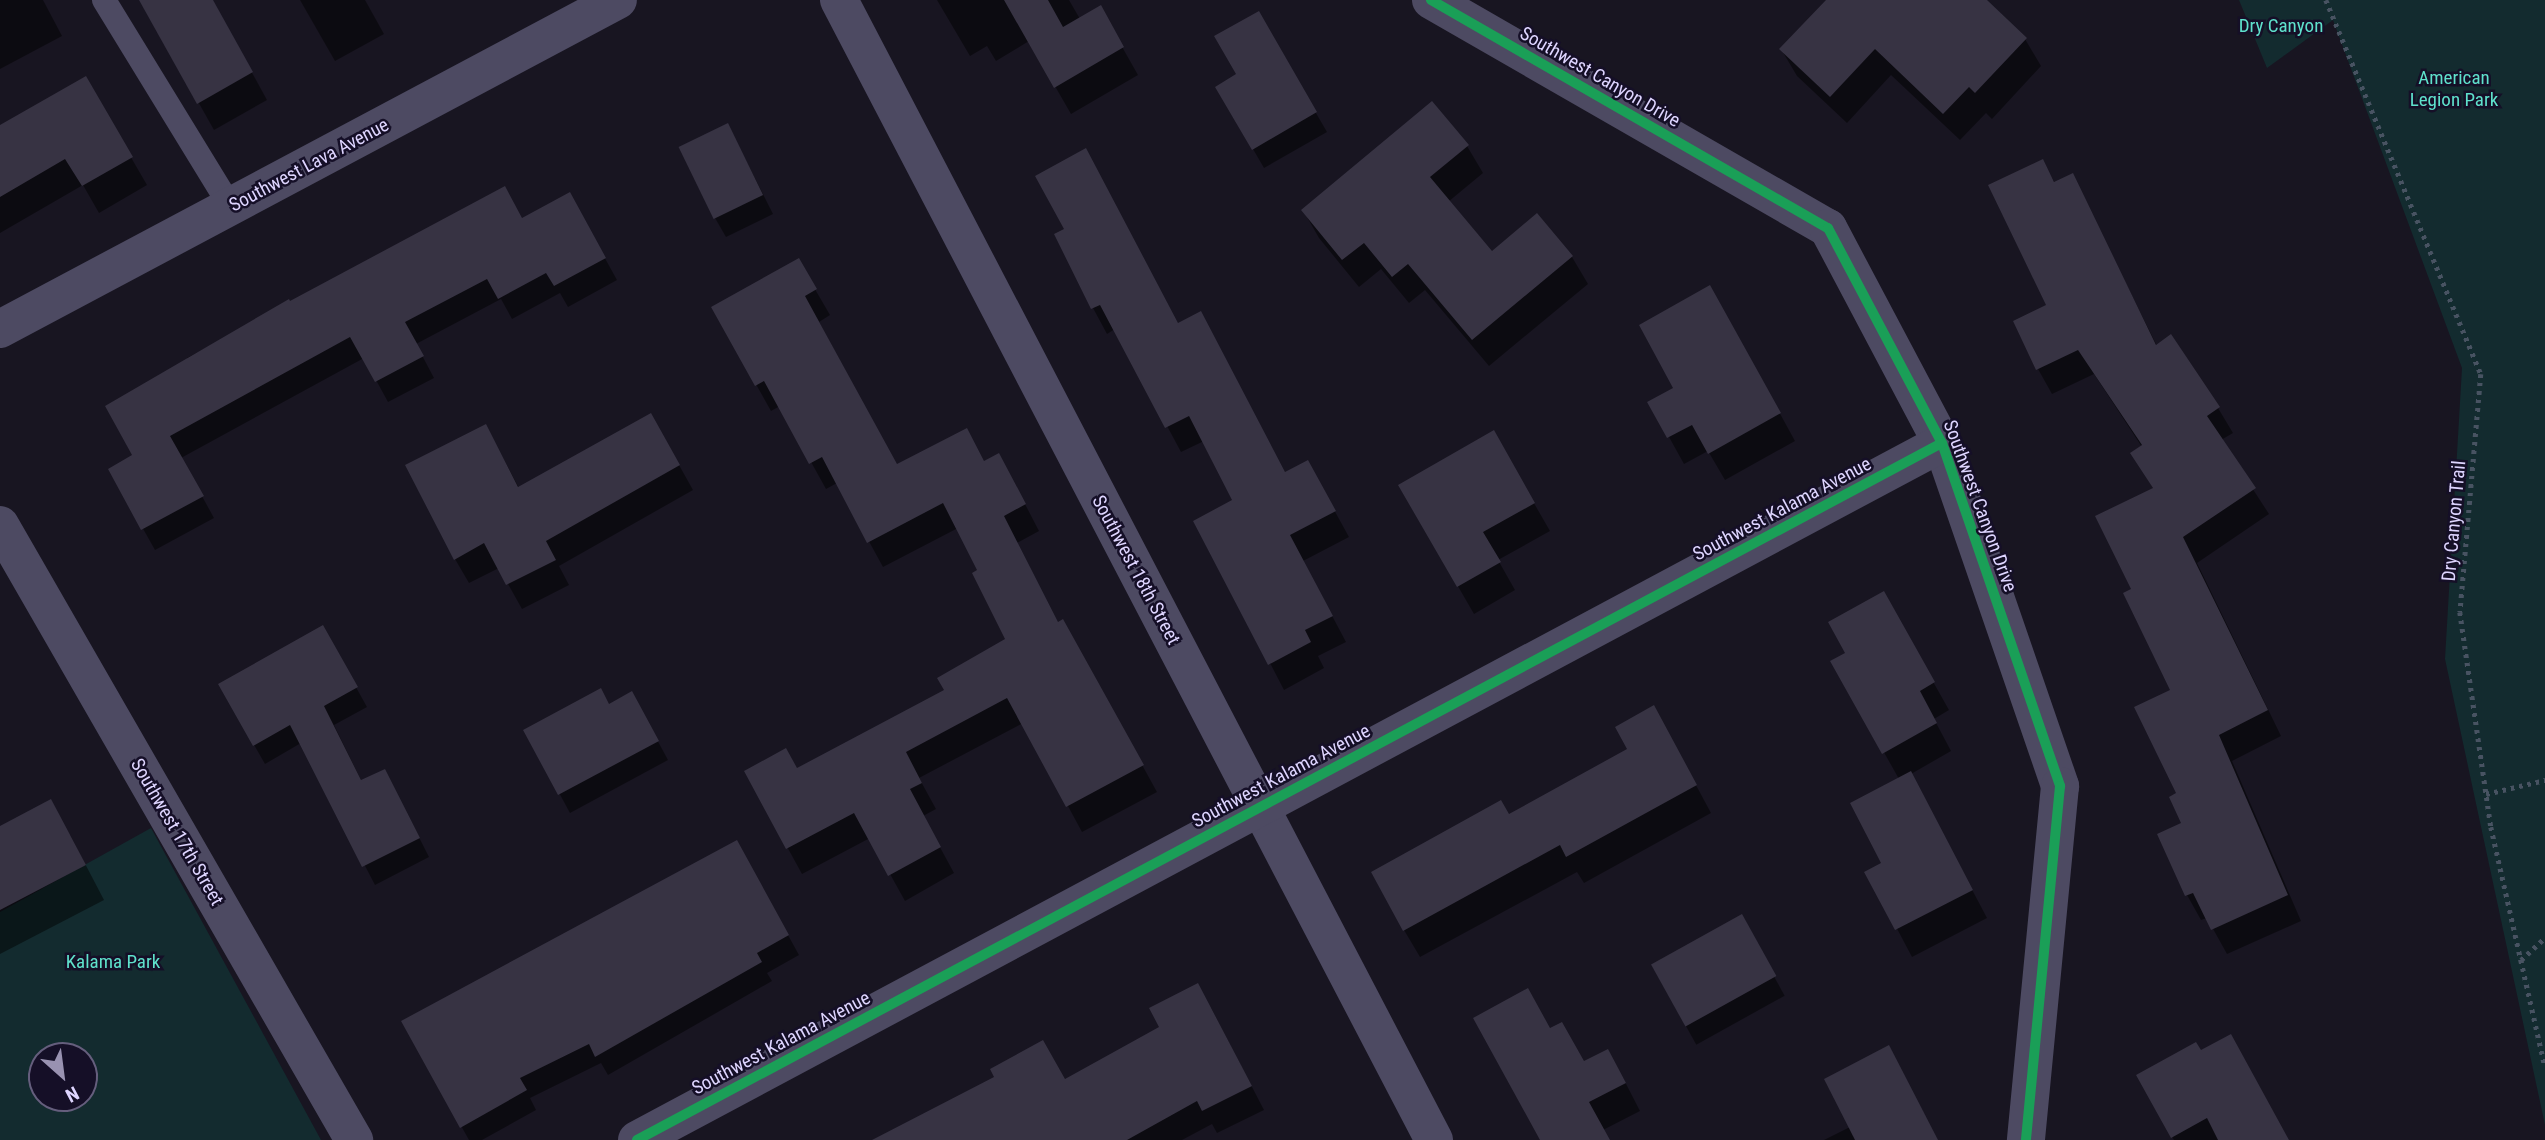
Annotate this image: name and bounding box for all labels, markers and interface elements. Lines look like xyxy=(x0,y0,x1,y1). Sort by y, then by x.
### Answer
park label: Dry Canyon xyxy=(2239,15,2323,37)
street label: Southwest Canyon Drive xyxy=(1516,22,1684,132)
park label: American Legion Park xyxy=(2410,67,2498,111)
street label: Southwest Lava Avenue xyxy=(225,113,393,217)
street label: Southwest Canyon Drive xyxy=(1938,417,2022,595)
street label: Southwest Kalama Avenue xyxy=(1689,452,1875,566)
street label: Dry Canyon Trail xyxy=(2437,460,2471,582)
street label: Southwest 18th Street xyxy=(1087,491,1185,649)
street label: Southwest Kalama Avenue xyxy=(1188,719,1374,833)
street label: Southwest 17th Street xyxy=(126,755,228,909)
park label: Kalama Park xyxy=(66,951,160,973)
street label: Southwest Kalama Avenue xyxy=(688,986,874,1100)
north arrow xyxy=(28,1042,98,1112)
text: N xyxy=(62,1081,83,1107)

